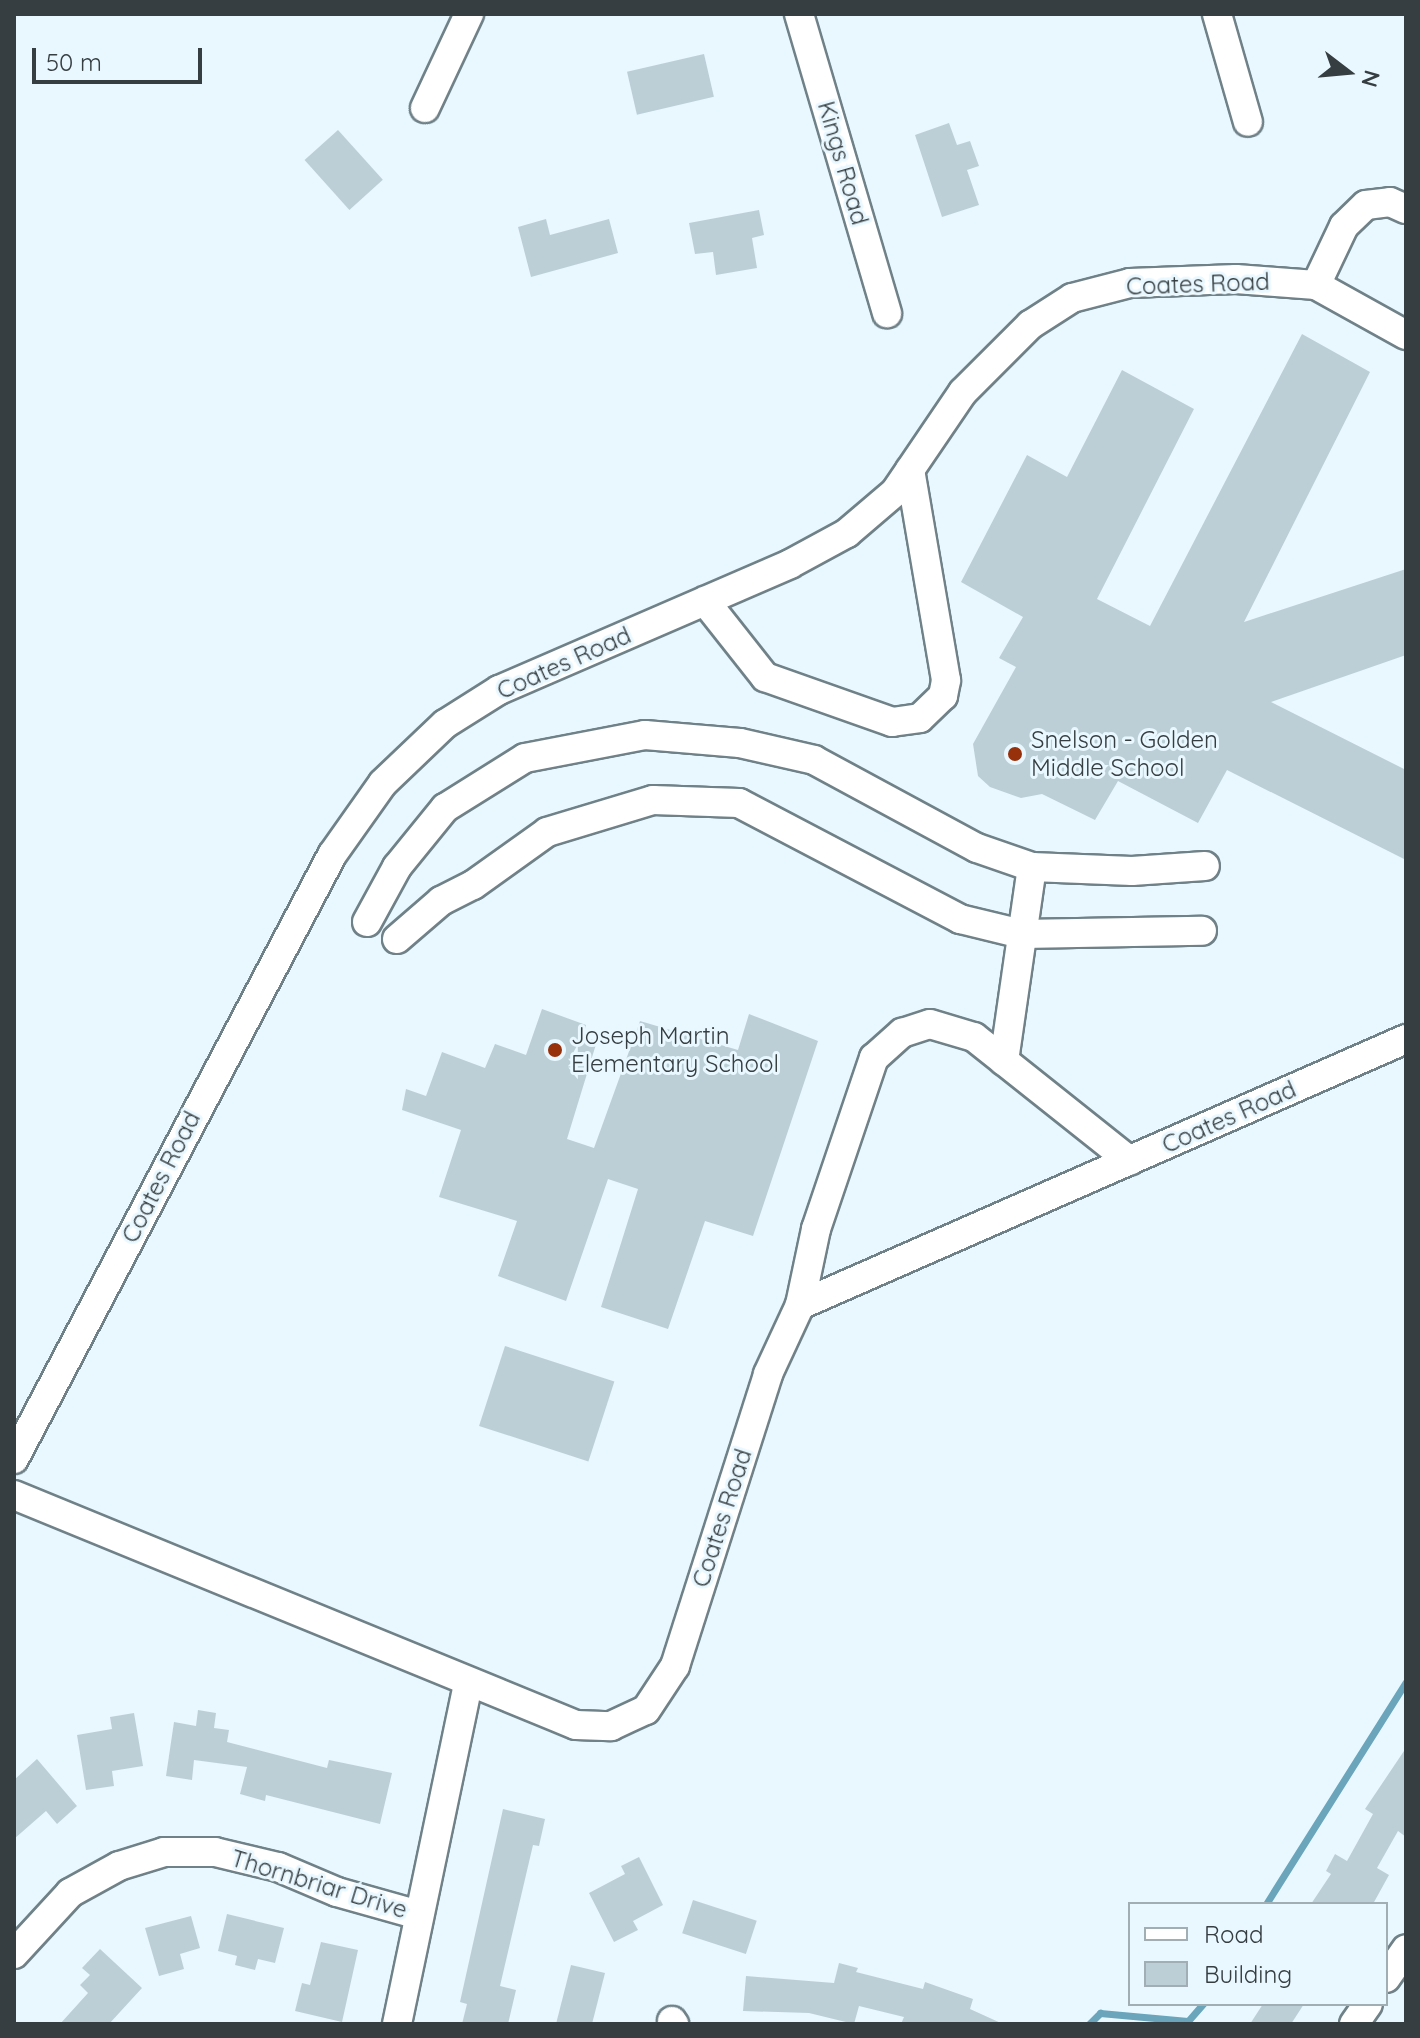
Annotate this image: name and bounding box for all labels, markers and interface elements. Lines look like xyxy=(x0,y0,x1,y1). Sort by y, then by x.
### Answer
scale bar xyxy=(36,32,206,82)
north arrow xyxy=(1308,32,1388,112)
text: 50 m xyxy=(46,47,102,77)
text: N xyxy=(1355,67,1387,90)
street label: Kings Road xyxy=(812,98,874,228)
street label: Coates Road xyxy=(1126,267,1270,301)
street label: Coates Road xyxy=(493,621,635,705)
place label: Snelson - Golden Middle School xyxy=(1031,726,1218,782)
marker: Snelson - Golden Middle School xyxy=(1006,745,1024,763)
place label: Joseph Martin Elementary School xyxy=(571,1022,779,1078)
marker: Joseph Martin Elementary School xyxy=(546,1041,564,1059)
street label: Coates Road xyxy=(1158,1075,1300,1159)
street label: Coates Road xyxy=(116,1106,206,1248)
street label: Coates Road xyxy=(686,1445,758,1591)
street label: Thornbriar Drive xyxy=(227,1844,411,1924)
legend xyxy=(1128,1902,1388,2006)
text: Road xyxy=(1204,1919,1264,1949)
text: Building xyxy=(1204,1959,1292,1989)

